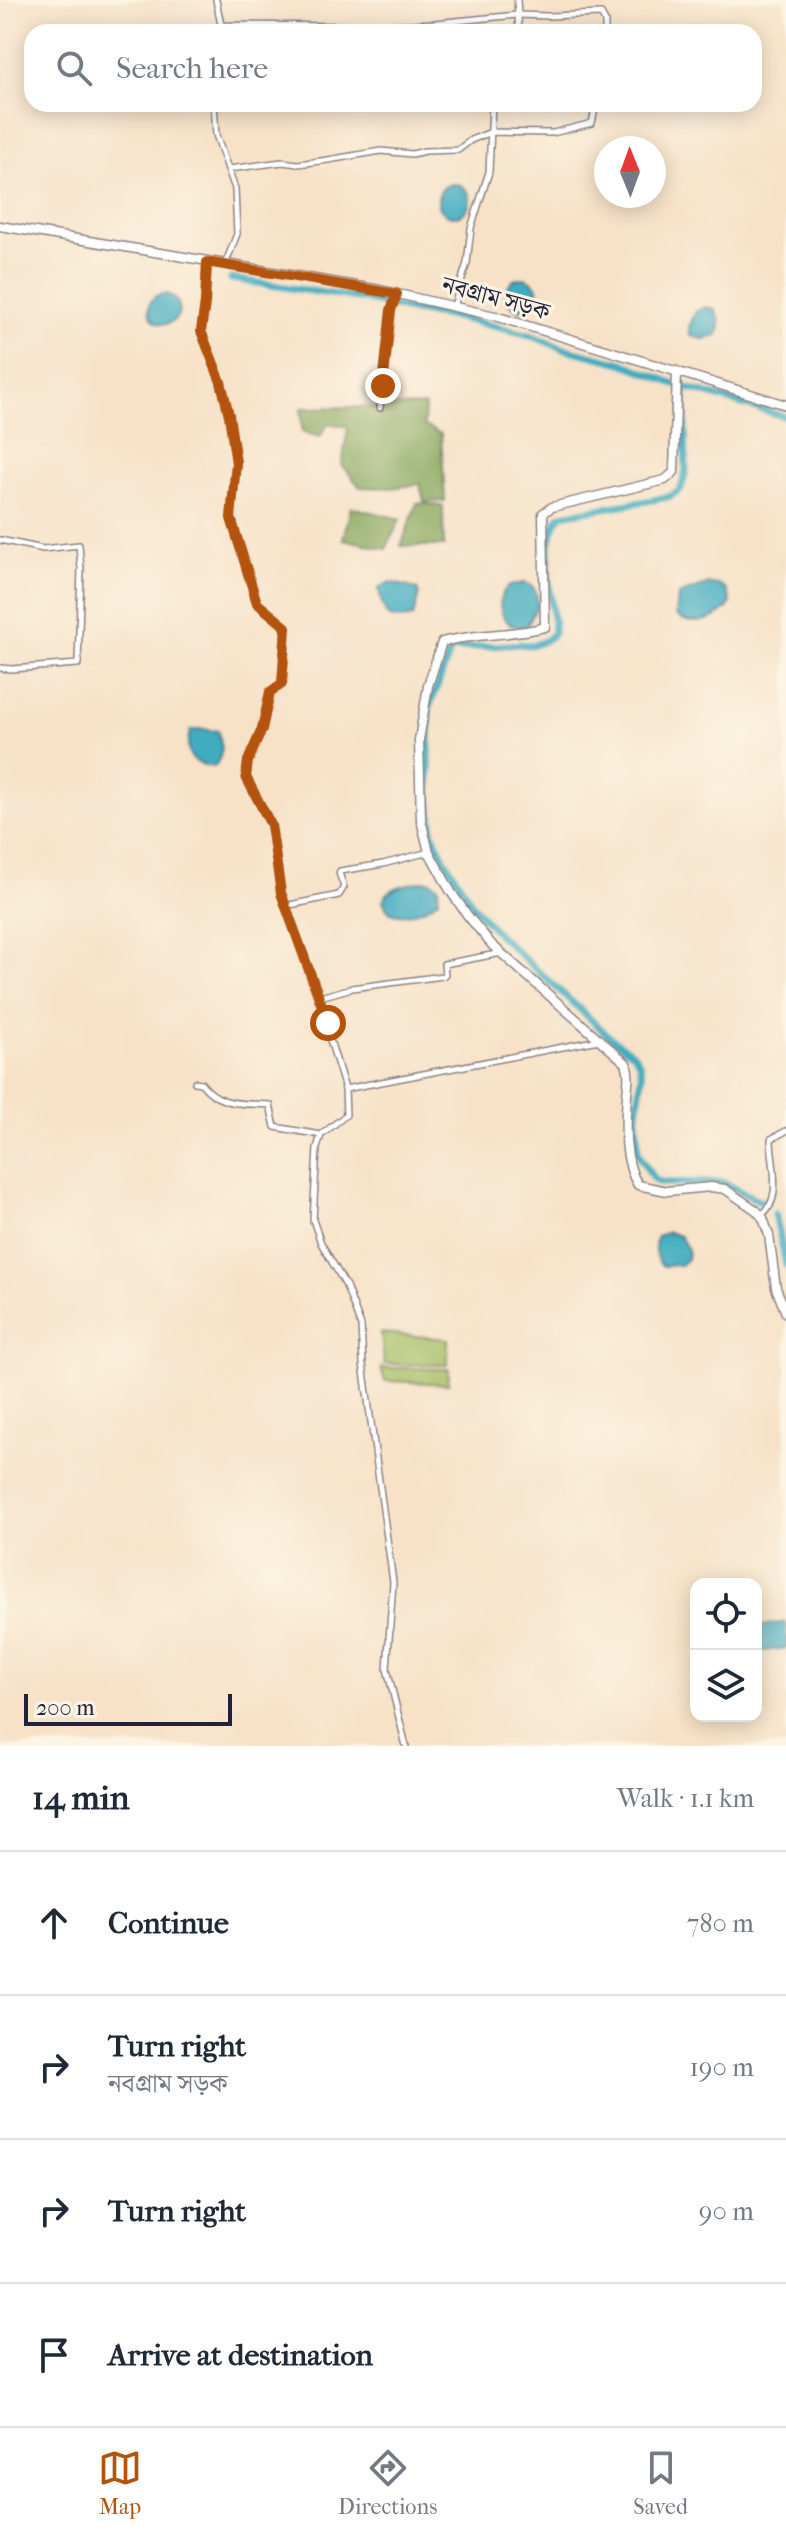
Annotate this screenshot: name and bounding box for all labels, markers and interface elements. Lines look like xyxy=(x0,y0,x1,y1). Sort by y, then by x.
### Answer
search box xyxy=(24,24,762,112)
icon: search xyxy=(52,46,96,90)
text: Search here xyxy=(116,51,268,86)
north arrow xyxy=(594,136,666,208)
street label: নবগ্রাম সড়ক xyxy=(438,270,554,326)
route end xyxy=(365,368,401,404)
route start xyxy=(310,1005,346,1041)
map controls xyxy=(690,1578,762,1722)
button: locate xyxy=(690,1578,762,1650)
button: layers xyxy=(690,1650,762,1722)
scale bar xyxy=(24,1690,232,1726)
text: 200 m xyxy=(36,1695,95,1721)
text: 14 min xyxy=(32,1778,130,1818)
text: Walk · 1.1 km xyxy=(617,1783,754,1814)
icon: ahead xyxy=(32,1901,76,1945)
text: Continue xyxy=(108,1906,229,1941)
text: 780 m xyxy=(687,1908,754,1939)
text: Turn right xyxy=(108,2029,246,2064)
icon: right xyxy=(32,2045,76,2089)
text: 190 m xyxy=(690,2052,754,2083)
text: নবগ্রাম সড়ক xyxy=(108,2068,228,2099)
icon: right xyxy=(32,2189,76,2233)
text: Turn right xyxy=(108,2194,246,2229)
text: 90 m xyxy=(699,2196,754,2227)
icon: arrive xyxy=(32,2333,76,2377)
text: Arrive at destination xyxy=(108,2338,373,2373)
tab: Map xyxy=(98,2446,142,2520)
tab: Directions xyxy=(338,2446,437,2520)
tab: Saved xyxy=(633,2446,688,2520)

